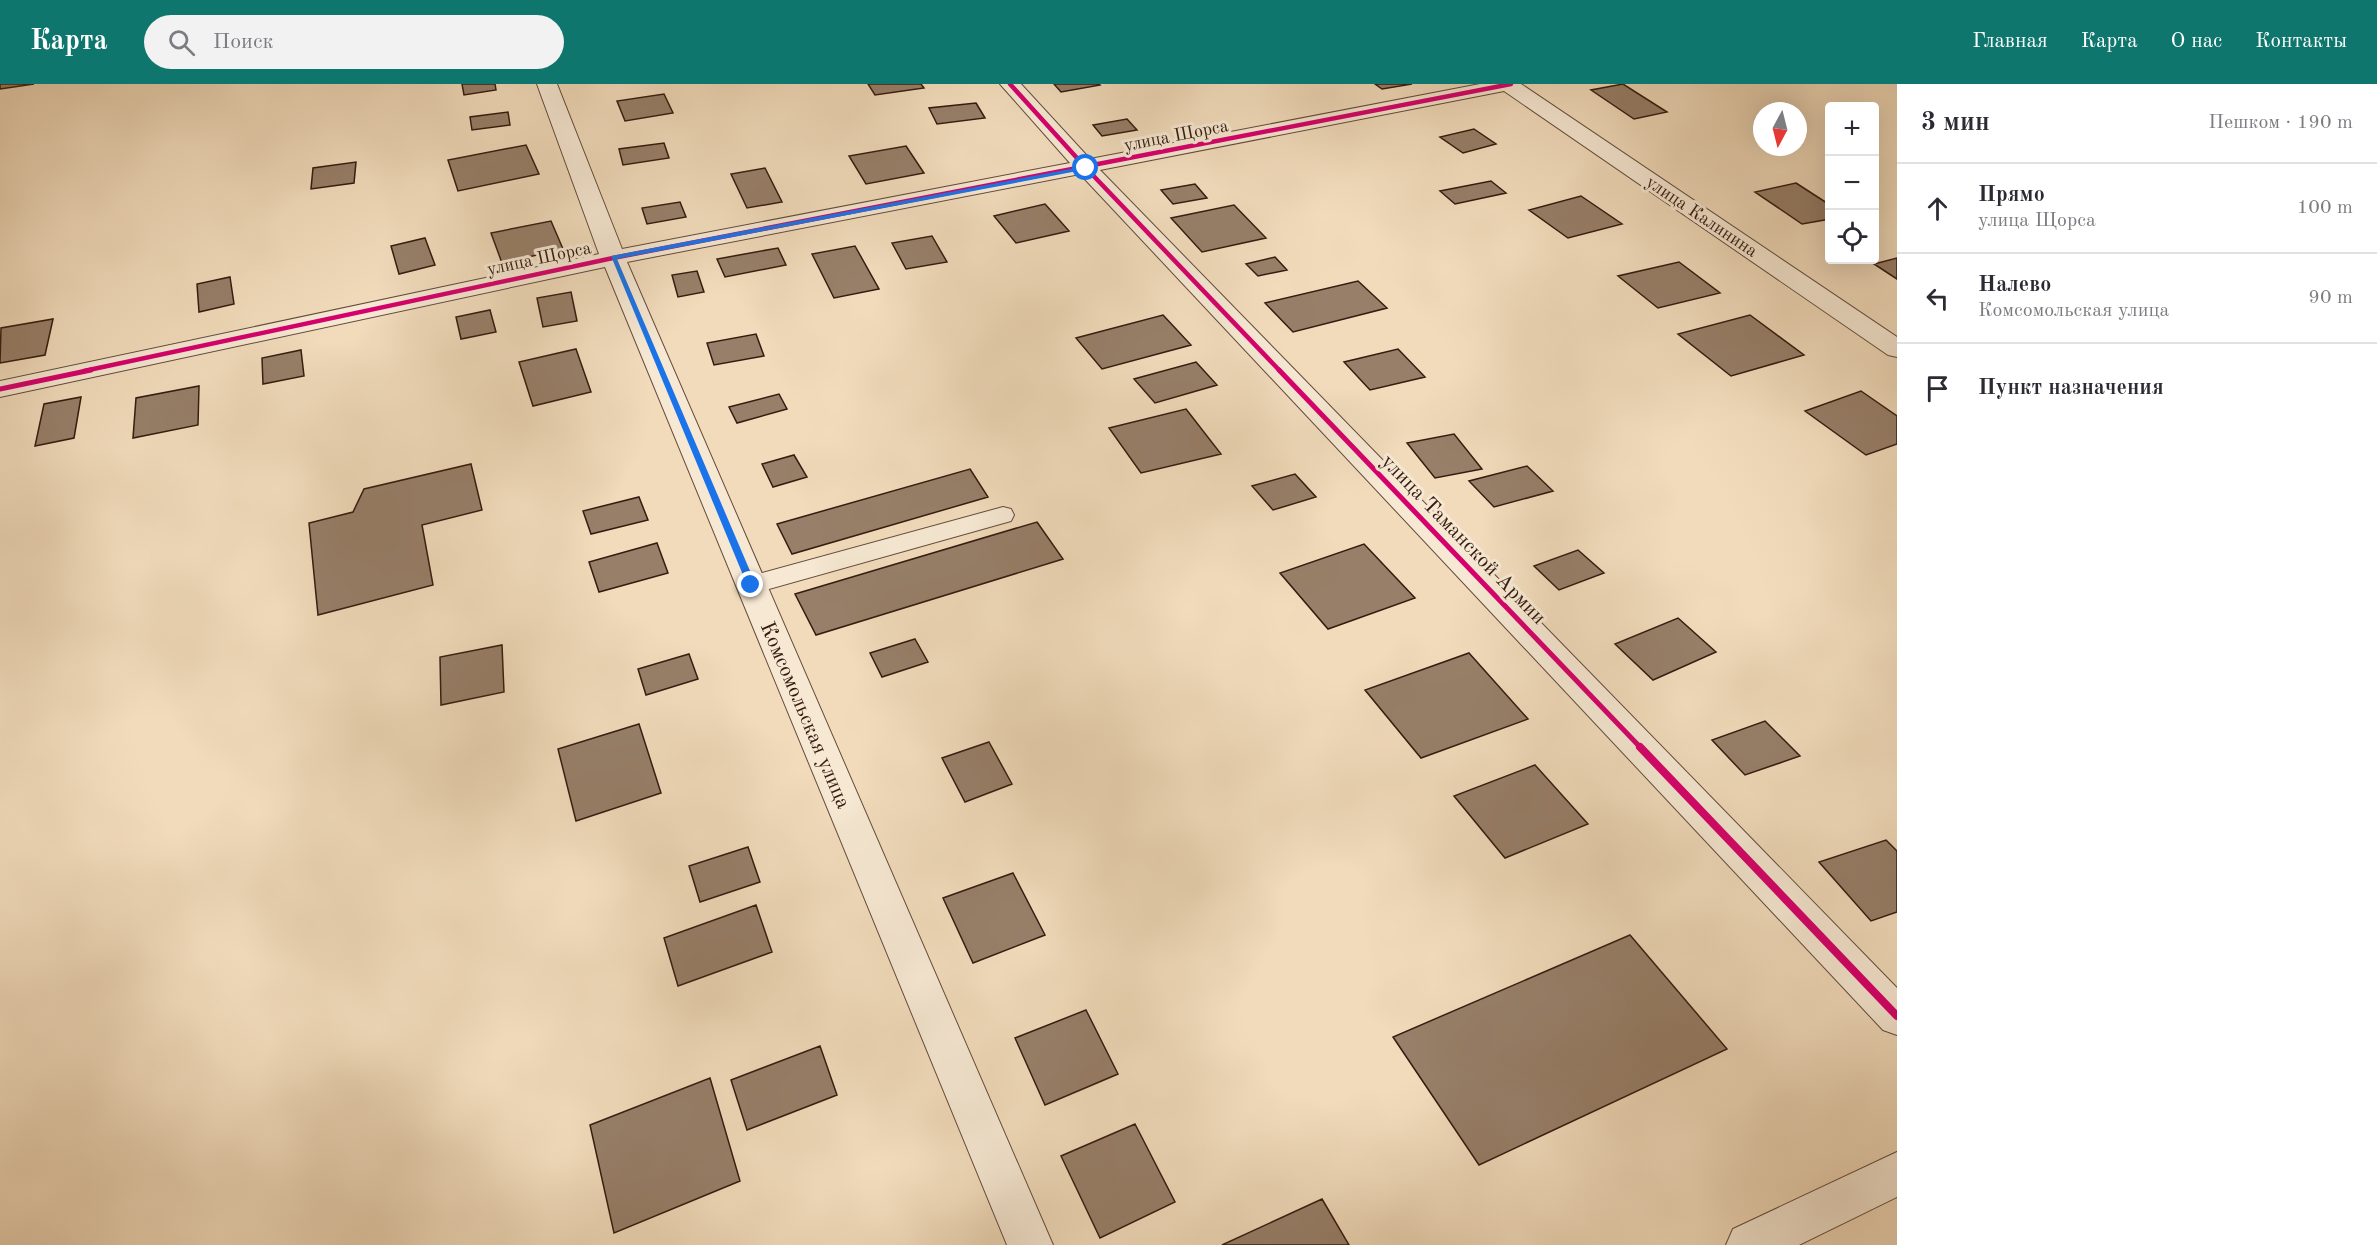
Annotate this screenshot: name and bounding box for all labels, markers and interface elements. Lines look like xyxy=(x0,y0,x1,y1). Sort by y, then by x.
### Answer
search box xyxy=(144,15,564,69)
icon: search xyxy=(165,26,198,59)
text: Карта xyxy=(30,28,108,56)
text: Поиск xyxy=(213,31,274,53)
text: Главная xyxy=(1972,31,2048,52)
text: Карта xyxy=(2081,31,2138,52)
text: О нас xyxy=(2171,31,2222,52)
text: Контакты xyxy=(2255,31,2347,52)
north arrow xyxy=(1753,102,1807,156)
map controls xyxy=(1825,102,1879,264)
button: + xyxy=(1825,102,1879,156)
text: 3 мин xyxy=(1921,110,1990,136)
text: Пешком · 190 m xyxy=(2208,113,2353,133)
street label: улица Щорса xyxy=(1122,117,1230,155)
route start xyxy=(1072,154,1098,180)
button: − xyxy=(1825,156,1879,210)
street label: улица Калинина xyxy=(1642,173,1761,261)
text: Прямо xyxy=(1978,184,2045,206)
icon: ahead xyxy=(1921,192,1954,225)
text: 100 m xyxy=(2297,198,2353,218)
button: locate xyxy=(1825,210,1879,264)
text: улица Щорса xyxy=(1978,211,2096,231)
street label: улица Щорса xyxy=(485,239,593,279)
text: Налево xyxy=(1978,274,2051,296)
icon: left xyxy=(1921,282,1954,315)
text: 90 m xyxy=(2308,288,2353,308)
text: Комсомольская улица xyxy=(1978,301,2169,321)
icon: arrive xyxy=(1921,372,1954,405)
text: Пункт назначения xyxy=(1978,377,2164,399)
street label: улица Таманской Армии xyxy=(1377,451,1549,629)
route end xyxy=(737,571,763,597)
street label: Комсомольская улица xyxy=(756,619,854,812)

